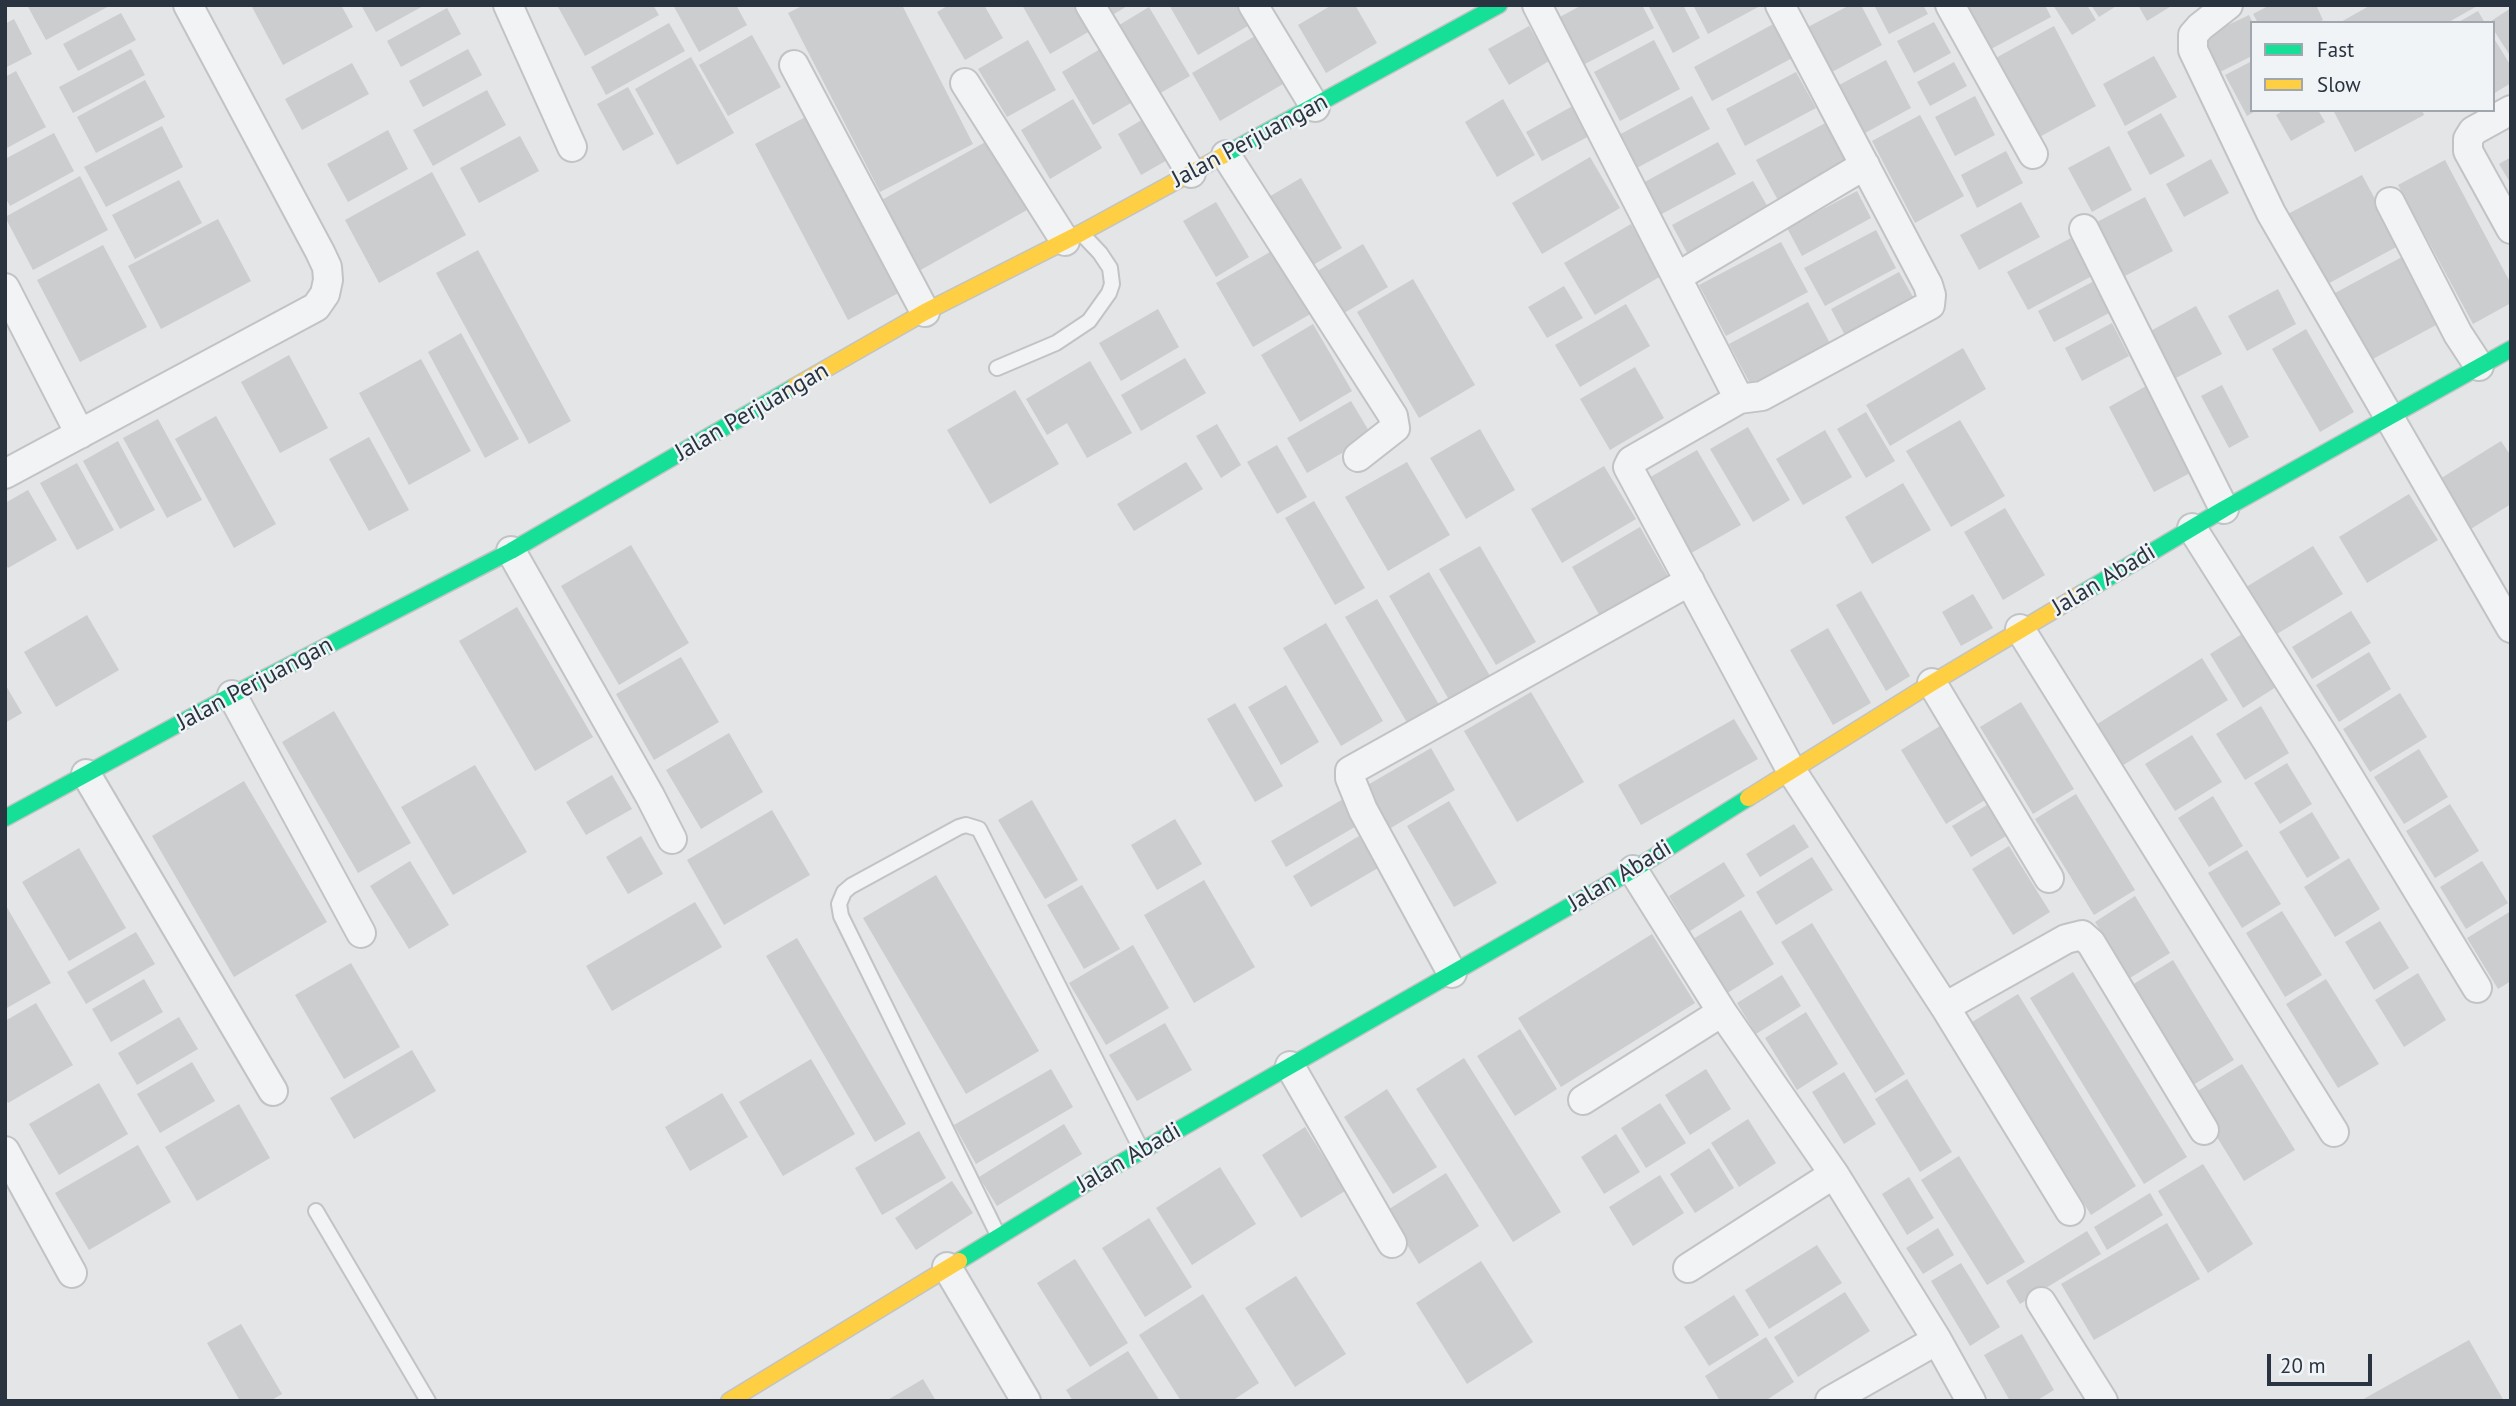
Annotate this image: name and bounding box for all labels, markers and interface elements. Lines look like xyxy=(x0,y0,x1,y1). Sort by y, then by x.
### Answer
legend xyxy=(2250,21,2495,112)
text: Fast xyxy=(2317,36,2354,63)
text: Slow xyxy=(2317,71,2361,98)
street label: Jalan Perjuangan xyxy=(1167,88,1333,194)
street label: Jalan Perjuangan xyxy=(670,356,834,468)
street label: Jalan Abadi xyxy=(2047,538,2161,622)
street label: Jalan Perjuangan xyxy=(172,631,338,737)
street label: Jalan Abadi xyxy=(1563,834,1677,918)
street label: Jalan Abadi xyxy=(1072,1117,1186,1199)
scale bar xyxy=(2271,1340,2376,1384)
text: 20 m xyxy=(2280,1352,2326,1379)

